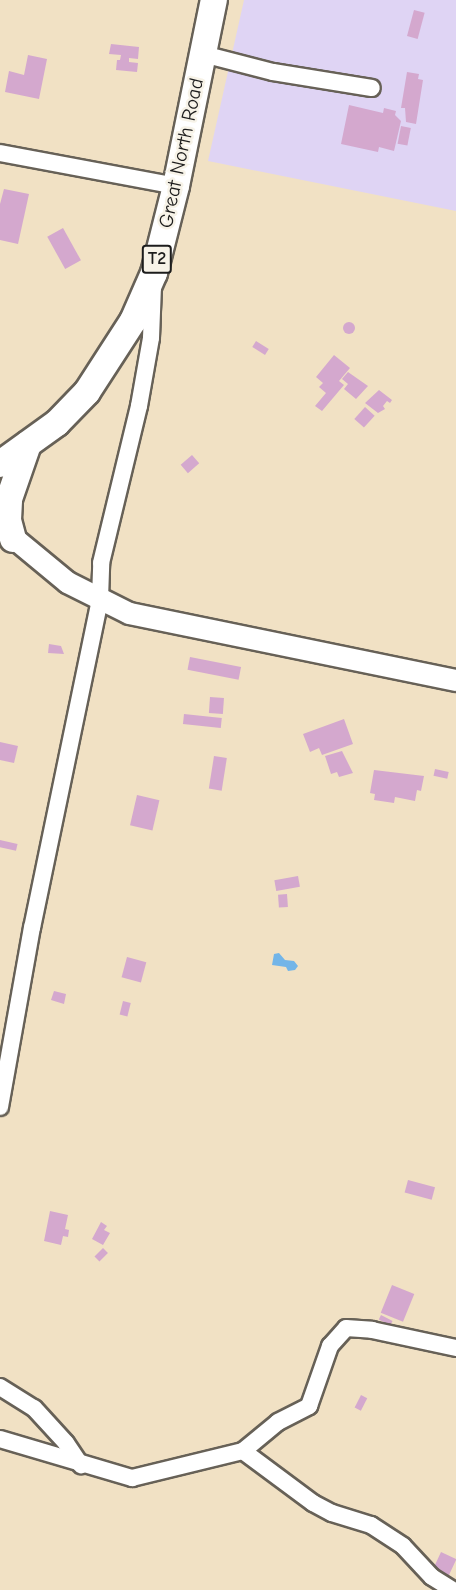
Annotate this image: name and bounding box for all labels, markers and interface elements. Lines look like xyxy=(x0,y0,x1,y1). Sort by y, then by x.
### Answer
street label: Great North Road xyxy=(153,76,209,230)
road number: T2 xyxy=(140,244,174,274)

